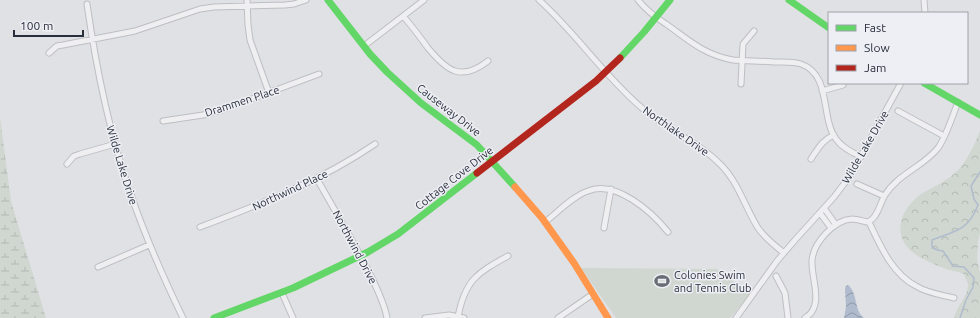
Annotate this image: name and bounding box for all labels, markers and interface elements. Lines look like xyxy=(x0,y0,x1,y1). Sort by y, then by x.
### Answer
scale bar xyxy=(14,12,83,38)
legend xyxy=(828,12,968,84)
text: 100 m xyxy=(20,19,53,32)
text: Fast xyxy=(864,21,886,34)
text: Slow xyxy=(864,41,890,54)
text: Jam xyxy=(864,61,886,74)
street label: Causeway Drive xyxy=(415,81,483,139)
street label: Drammen Place xyxy=(203,83,281,119)
street label: Northlake Drive xyxy=(641,104,711,158)
street label: Wilde Lake Drive xyxy=(839,108,891,186)
street label: Wilde Lake Drive xyxy=(104,124,140,206)
street label: Cottage Cove Drive xyxy=(413,144,495,212)
street label: Northwind Place xyxy=(250,167,330,213)
street label: Northwind Drive xyxy=(331,208,379,286)
place label: Colonies Swim and Tennis Club xyxy=(674,269,751,294)
sports icon: Colonies Swim and Tennis Club xyxy=(653,272,671,290)

